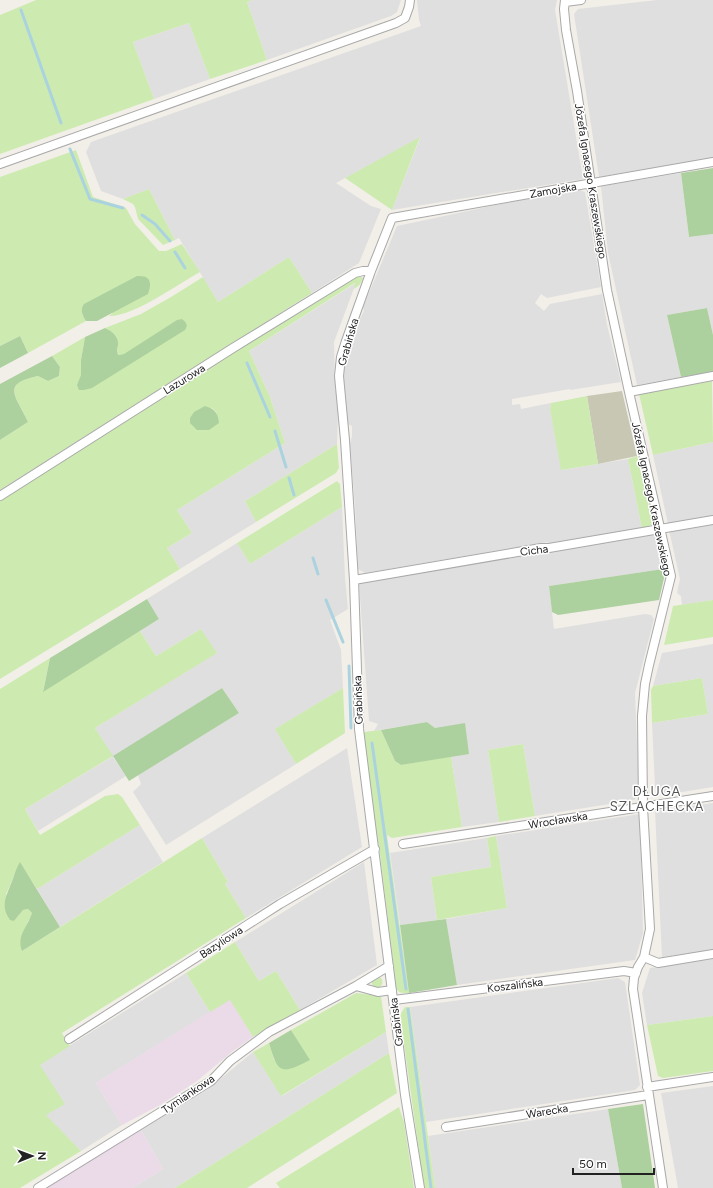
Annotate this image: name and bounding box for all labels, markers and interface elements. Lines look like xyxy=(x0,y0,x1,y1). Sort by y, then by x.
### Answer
street label: Józefa Ignacego Kraszewskiego xyxy=(572,102,609,260)
street label: Zamojska xyxy=(529,180,578,201)
street label: Grabińska xyxy=(336,317,361,367)
street label: Lazurowa xyxy=(161,361,208,397)
street label: Józefa Ignacego Kraszewskiego xyxy=(629,421,674,577)
street label: Cicha xyxy=(519,542,549,559)
street label: Grabińska xyxy=(351,675,366,725)
district label: DŁUGA SZLACHECKA xyxy=(610,784,704,814)
street label: Wrocławska xyxy=(528,809,589,832)
street label: Bazyliowa xyxy=(197,924,245,961)
street label: Koszalińska xyxy=(486,976,544,995)
street label: Grabińska xyxy=(387,997,406,1047)
street label: Tymiankowa xyxy=(159,1072,217,1117)
street label: Warecka xyxy=(525,1102,569,1121)
north arrow xyxy=(12,1136,52,1176)
scale bar xyxy=(573,1150,654,1176)
text: N xyxy=(35,1151,48,1160)
text: 50 m xyxy=(579,1157,607,1171)

